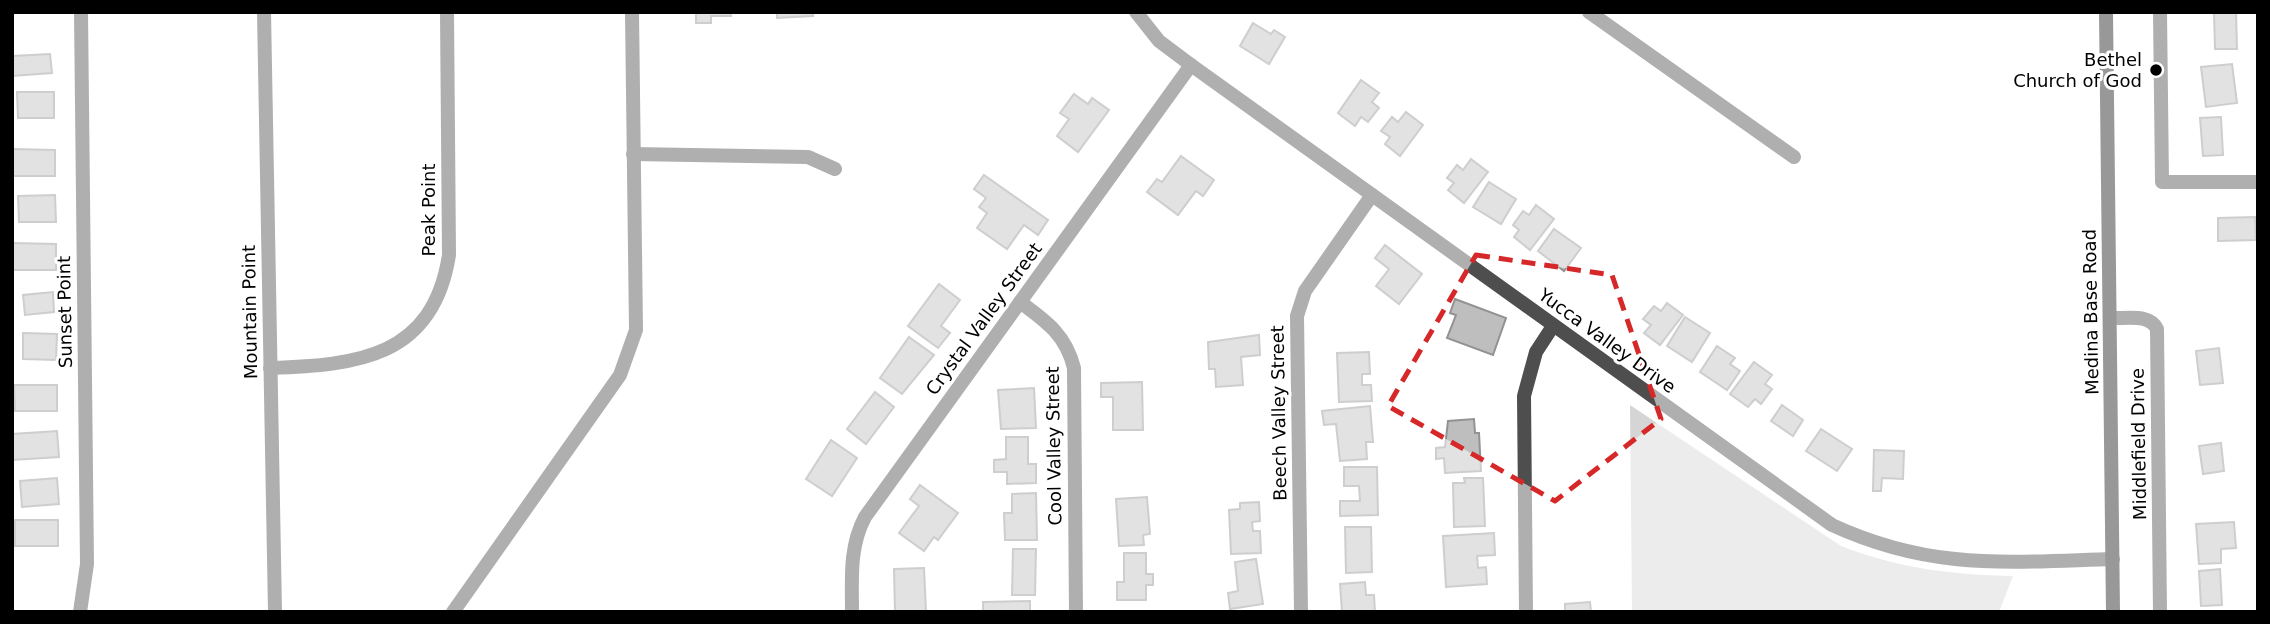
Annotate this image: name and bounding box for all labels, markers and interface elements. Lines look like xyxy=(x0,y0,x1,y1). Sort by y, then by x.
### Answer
place label: Bethel Church of God xyxy=(2013,49,2142,91)
marker: Bethel Church of God xyxy=(2148,62,2164,78)
street label: Peak Point xyxy=(418,163,439,257)
street label: Medina Base Road xyxy=(2079,229,2102,395)
street label: Crystal Valley Street xyxy=(921,239,1046,399)
street label: Mountain Point xyxy=(238,245,261,379)
street label: Sunset Point xyxy=(53,256,76,368)
street label: Yucca Valley Drive xyxy=(1534,283,1680,397)
street label: Beech Valley Street xyxy=(1266,325,1291,501)
street label: Cool Valley Street xyxy=(1042,366,1065,526)
street label: Middlefield Drive xyxy=(2127,368,2150,520)

